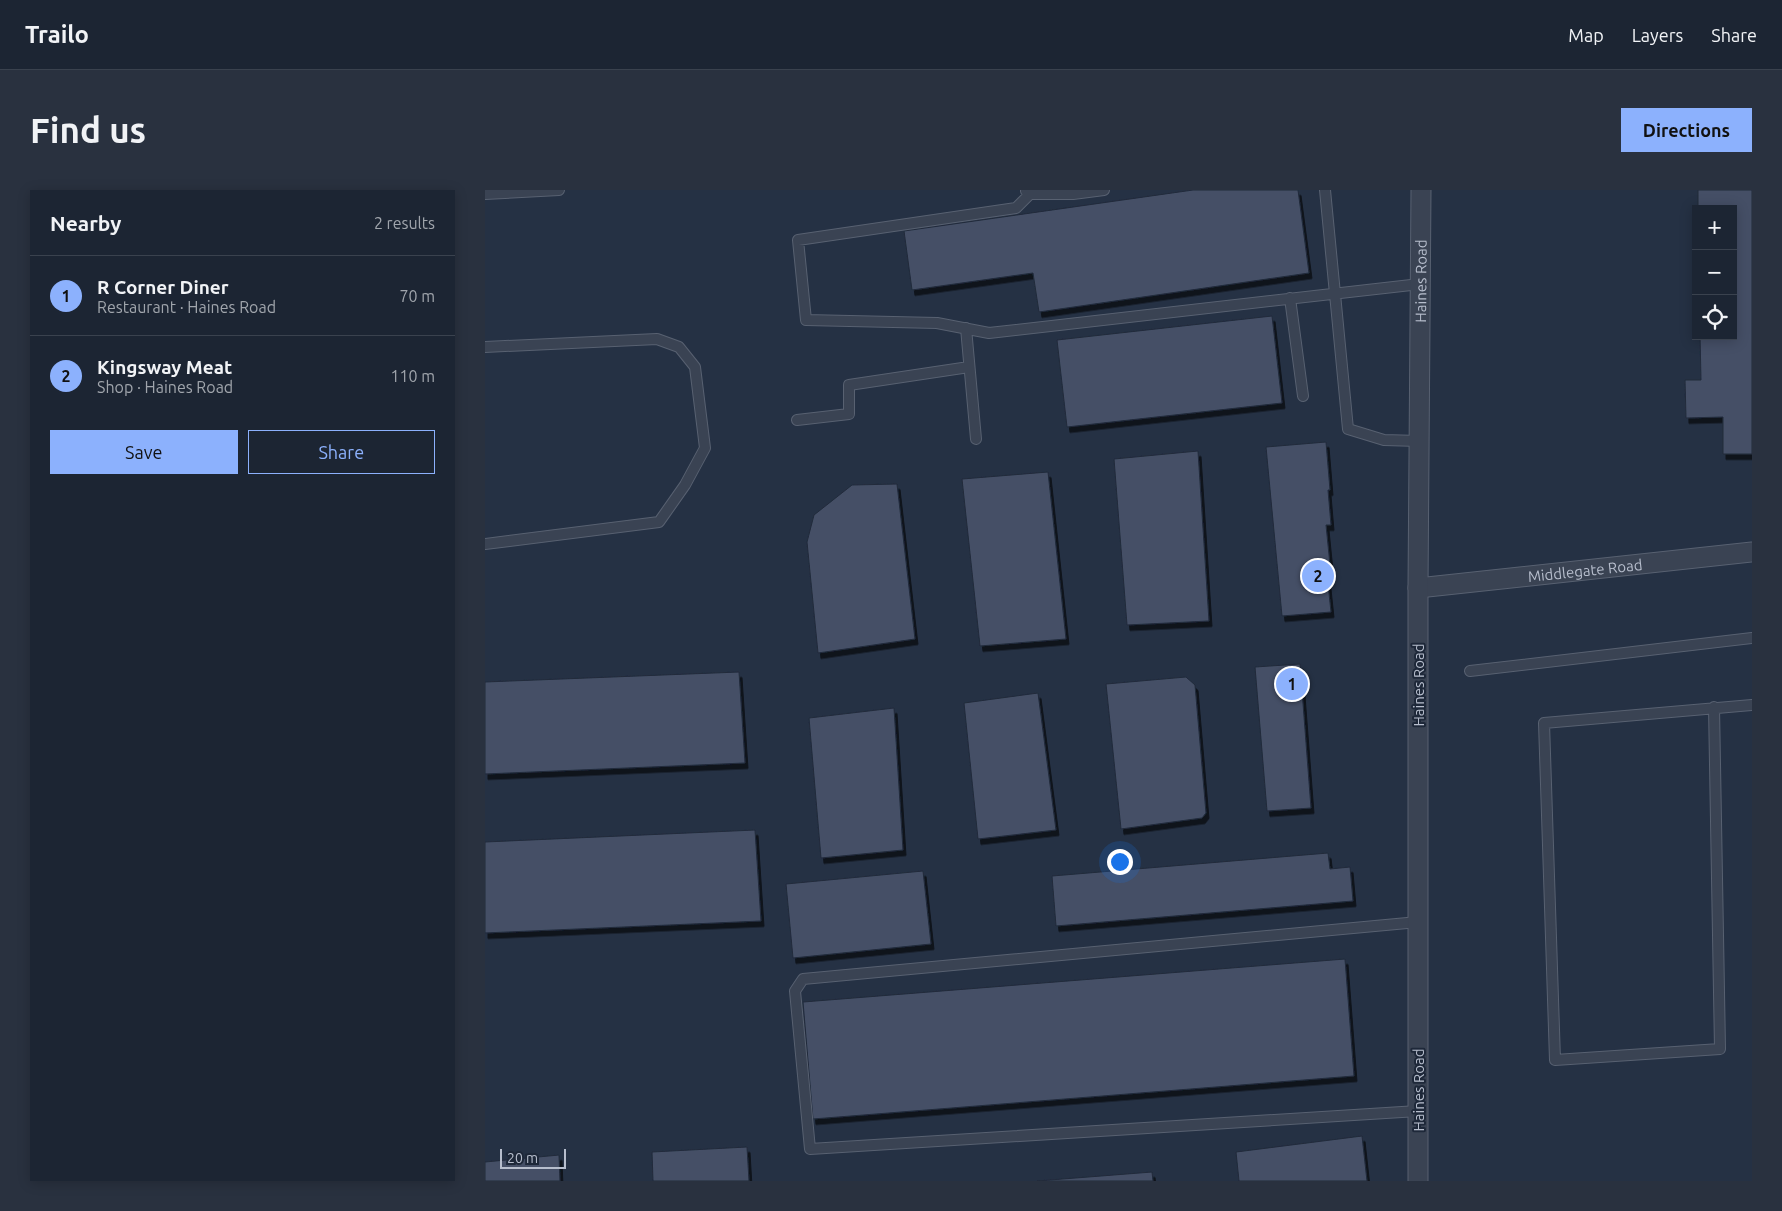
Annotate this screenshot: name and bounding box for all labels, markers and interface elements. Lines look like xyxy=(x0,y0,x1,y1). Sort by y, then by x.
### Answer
text: Trailo xyxy=(25,21,89,48)
text: Map xyxy=(1568,25,1604,45)
text: Layers xyxy=(1632,25,1683,45)
text: Share xyxy=(1711,25,1757,45)
button: Directions xyxy=(1621,108,1752,152)
text: Find us xyxy=(30,110,146,150)
map controls xyxy=(1692,205,1737,340)
button: + xyxy=(1692,205,1737,250)
text: Nearby xyxy=(50,211,121,235)
text: 2 results xyxy=(374,214,435,232)
street label: Haines Road xyxy=(1412,239,1429,323)
button: − xyxy=(1692,250,1737,295)
text: R Corner Diner xyxy=(97,276,229,298)
text: 1 xyxy=(61,287,71,305)
text: 70 m xyxy=(399,287,435,305)
button: locate xyxy=(1692,295,1737,340)
text: Restaurant · Haines Road xyxy=(97,298,276,316)
text: Kingsway Meat xyxy=(97,356,232,378)
text: 2 xyxy=(61,367,71,385)
text: 110 m xyxy=(390,367,435,385)
text: Shop · Haines Road xyxy=(97,378,233,396)
button: Save xyxy=(50,430,238,474)
button: Share xyxy=(248,430,435,474)
street label: Middlegate Road xyxy=(1527,555,1643,585)
pin: 2 xyxy=(1302,557,1334,595)
street label: Haines Road xyxy=(1410,643,1427,727)
pin: 1 xyxy=(1276,665,1308,703)
your location xyxy=(1107,849,1133,875)
street label: Haines Road xyxy=(1410,1048,1427,1132)
scale bar xyxy=(500,1146,566,1169)
text: 20 m xyxy=(507,1150,538,1166)

